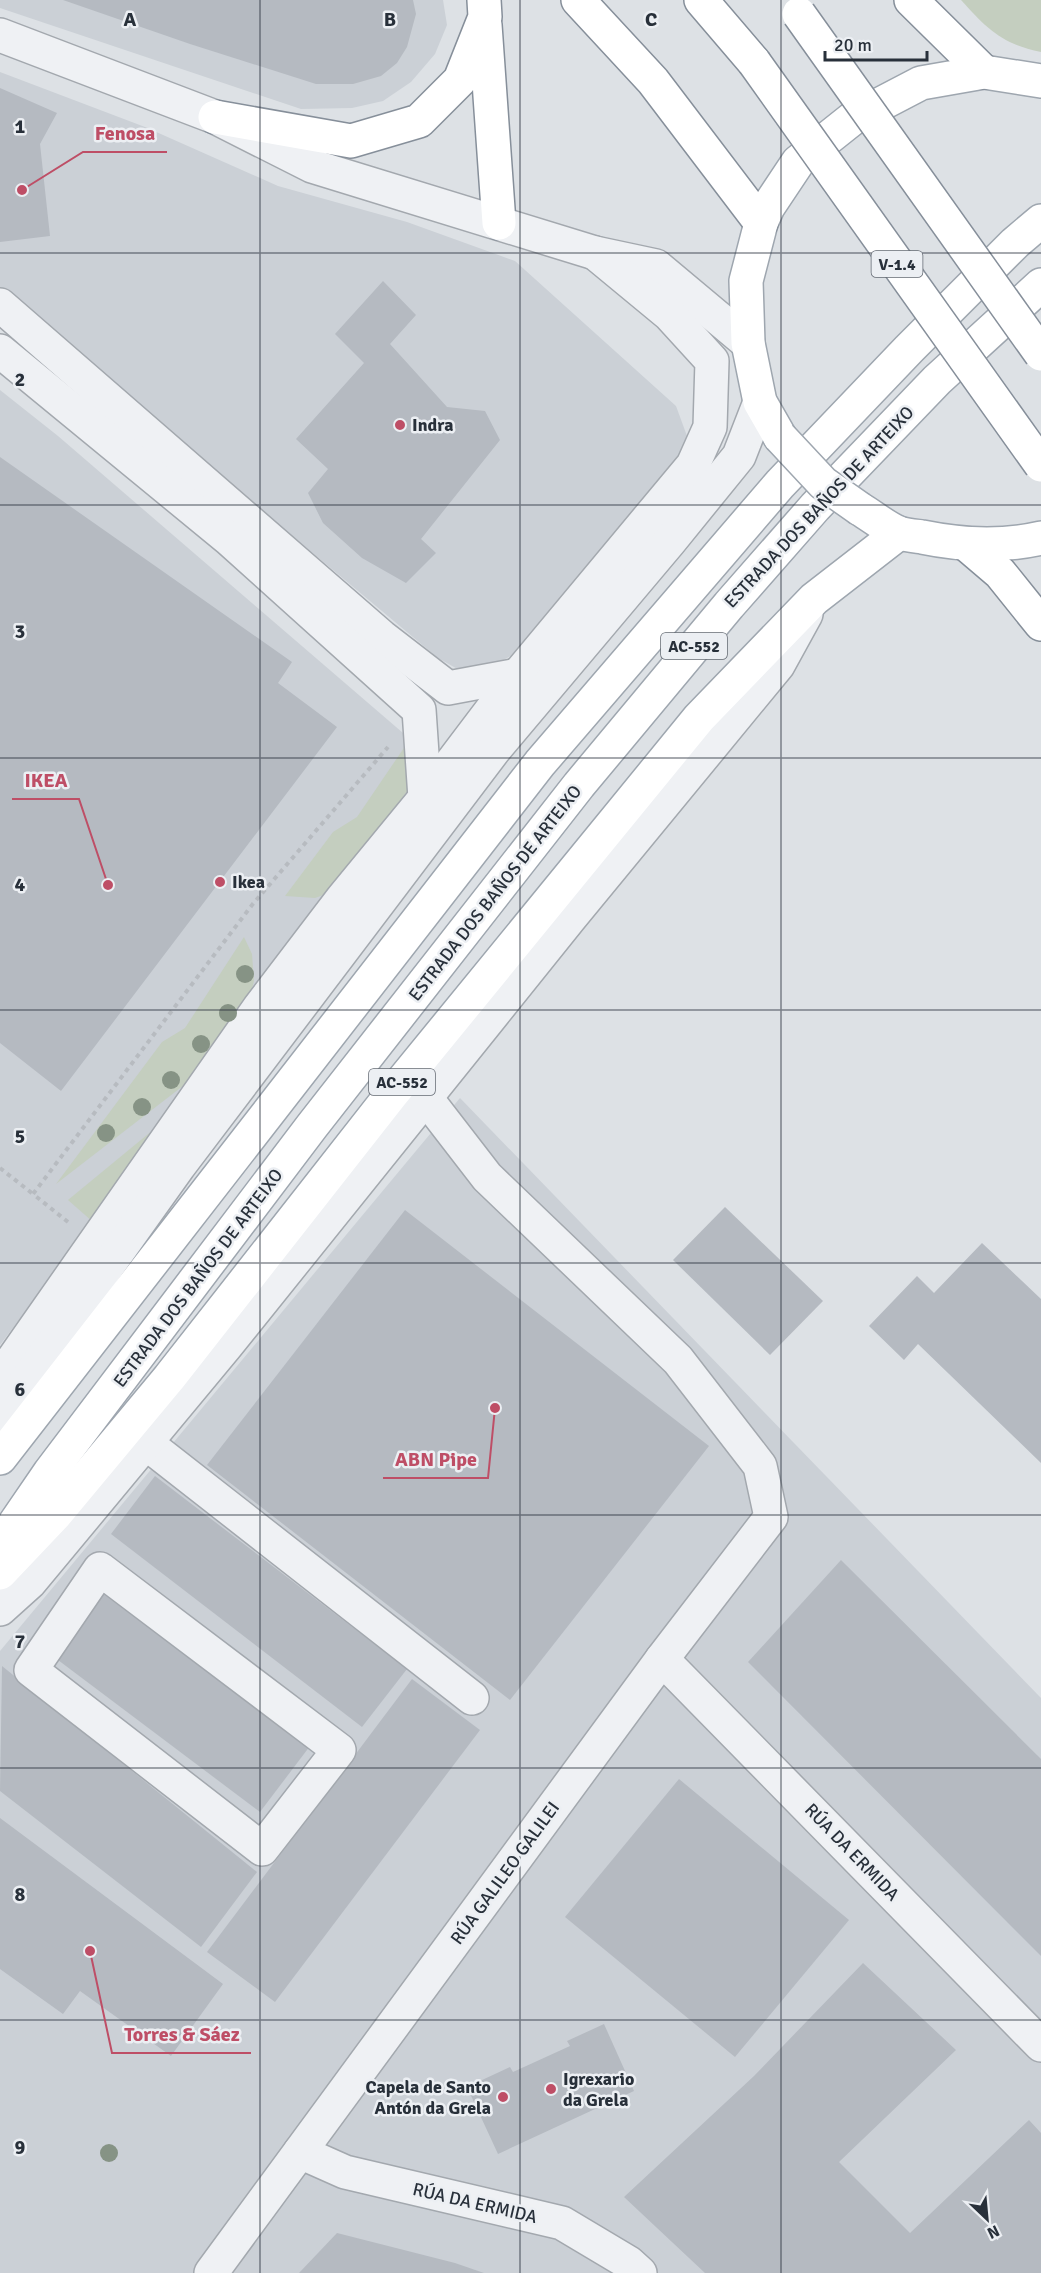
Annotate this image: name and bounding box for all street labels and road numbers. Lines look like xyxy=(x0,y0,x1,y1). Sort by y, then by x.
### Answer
road number: V-1.4 xyxy=(872,251,922,277)
street label: ESTRADA DOS BAÑOS DE ARTEIXO xyxy=(720,402,918,612)
road number: AC-552 xyxy=(661,633,727,659)
street label: ESTRADA DOS BAÑOS DE ARTEIXO xyxy=(404,781,586,1005)
road number: AC-552 xyxy=(369,1069,435,1095)
street label: ESTRADA DOS BAÑOS DE ARTEIXO xyxy=(109,1164,287,1392)
street label: RÚA GALILEO GALILEI xyxy=(446,1797,564,1949)
street label: RÚA DA ERMIDA xyxy=(800,1799,904,1905)
street label: RÚA DA ERMIDA xyxy=(411,2178,539,2228)

